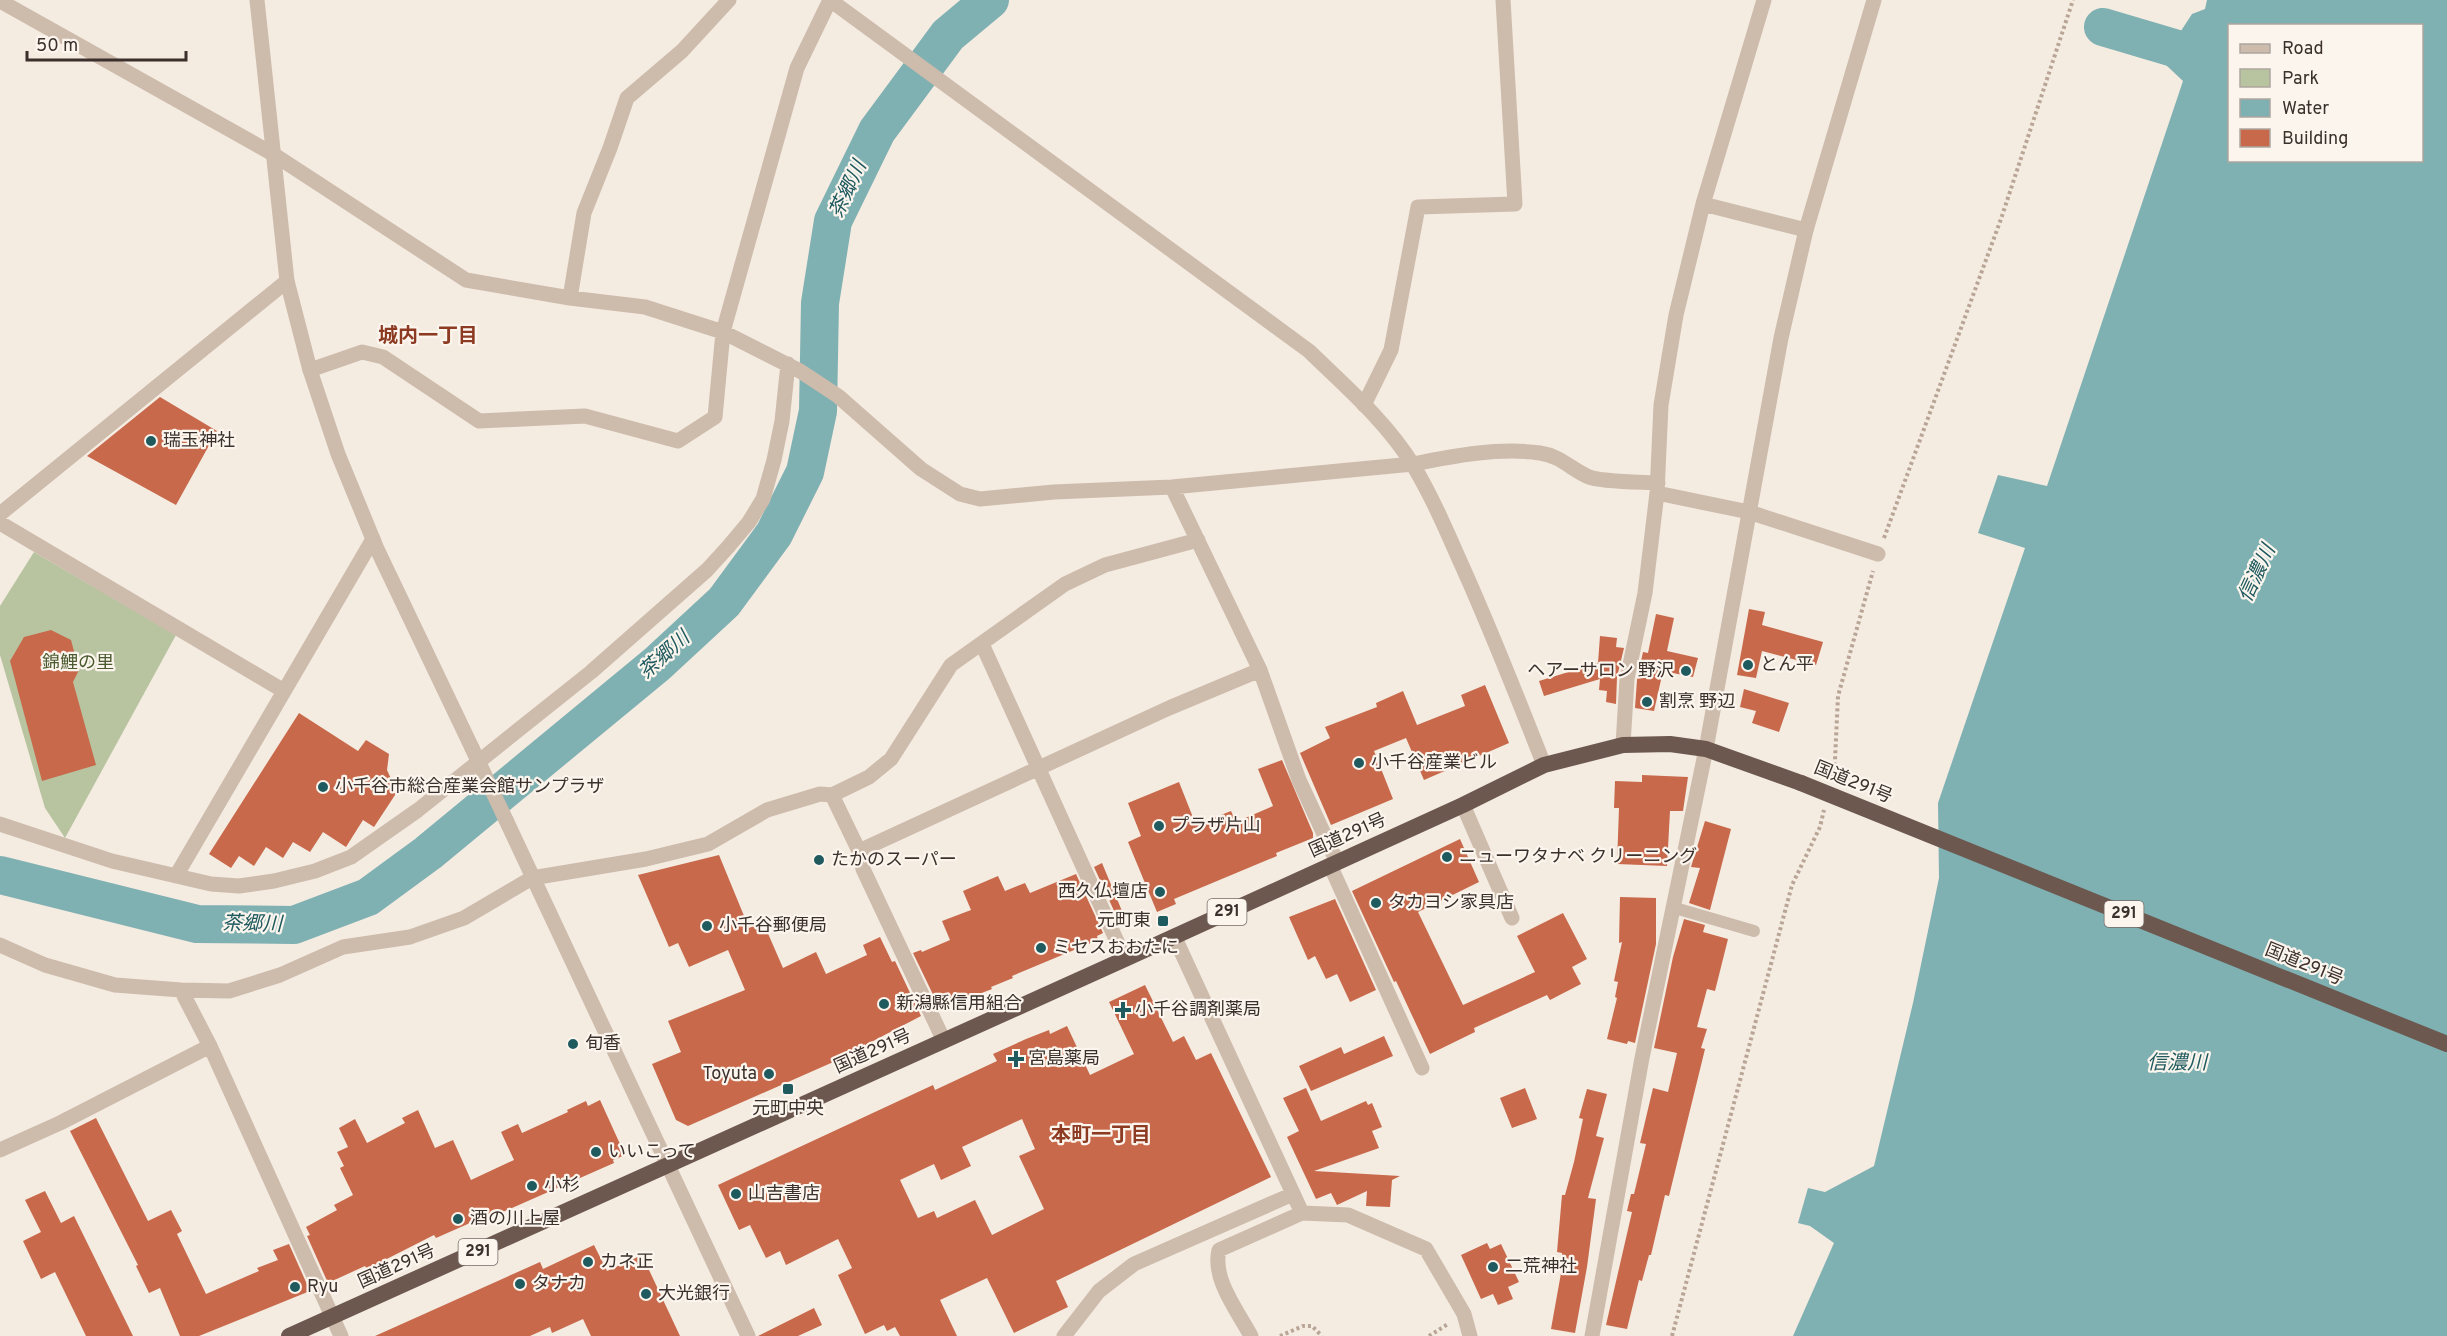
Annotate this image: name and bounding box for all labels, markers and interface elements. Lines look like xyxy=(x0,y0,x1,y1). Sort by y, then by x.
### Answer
scale bar xyxy=(27,24,186,62)
legend xyxy=(2228,24,2423,162)
text: 50 m xyxy=(36,35,78,58)
text: Road xyxy=(2282,38,2324,61)
text: Park xyxy=(2282,68,2319,91)
text: Water xyxy=(2282,98,2329,121)
text: Building xyxy=(2282,128,2348,151)
water label: 茶郷川 xyxy=(825,156,874,223)
district label: 城内一丁目 xyxy=(378,324,478,350)
place label: 瑞玉神社 xyxy=(163,430,235,453)
marker: 瑞玉神社 xyxy=(144,434,158,448)
water label: 信濃川 xyxy=(2234,540,2283,607)
water label: 茶郷川 xyxy=(634,625,697,686)
park label: 錦鯉の里 xyxy=(42,652,114,675)
place label: とん平 xyxy=(1760,654,1814,677)
marker: とん平 xyxy=(1741,658,1755,672)
place label: ヘアーサロン 野沢 xyxy=(1527,660,1674,683)
marker: ヘアーサロン 野沢 xyxy=(1679,664,1693,678)
place label: 割烹 野辺 xyxy=(1659,691,1735,714)
marker: 割烹 野辺 xyxy=(1640,695,1654,709)
place label: 小千谷産業ビル xyxy=(1371,752,1497,775)
marker: 小千谷産業ビル xyxy=(1352,756,1366,770)
street label: 国道291号 xyxy=(1810,757,1896,809)
place label: 小千谷市総合産業会館サンプラザ xyxy=(335,776,604,799)
marker: 小千谷市総合産業会館サンプラザ xyxy=(316,780,330,794)
street label: 国道291号 xyxy=(1306,809,1390,863)
place label: プラザ片山 xyxy=(1171,815,1261,838)
marker: プラザ片山 xyxy=(1152,819,1166,833)
place label: ニューワタナベ クリーニング xyxy=(1459,846,1697,869)
place label: たかのスーパー xyxy=(831,849,957,872)
marker: ニューワタナベ クリーニング xyxy=(1440,850,1454,864)
marker: たかのスーパー xyxy=(812,853,826,867)
place label: 西久仏壇店 xyxy=(1058,881,1148,904)
marker: 西久仏壇店 xyxy=(1153,885,1167,899)
place label: タカヨシ家具店 xyxy=(1388,892,1514,915)
marker: タカヨシ家具店 xyxy=(1369,896,1383,910)
road number: 291 xyxy=(1208,899,1246,925)
road number: 291 xyxy=(2104,901,2144,927)
place label: 元町東 xyxy=(1097,910,1151,933)
water label: 茶郷川 xyxy=(222,911,284,939)
marker: 元町東 xyxy=(1156,914,1170,928)
place label: 小千谷郵便局 xyxy=(719,915,827,938)
marker: 小千谷郵便局 xyxy=(700,919,714,933)
place label: ミセスおおたに xyxy=(1053,937,1179,960)
street label: 国道291号 xyxy=(2261,939,2347,991)
marker: ミセスおおたに xyxy=(1034,941,1048,955)
place label: 新潟縣信用組合 xyxy=(896,993,1022,1016)
marker: 新潟縣信用組合 xyxy=(877,997,891,1011)
place label: 小千谷調剤薬局 xyxy=(1135,999,1261,1022)
marker: 小千谷調剤薬局 xyxy=(1116,1003,1130,1017)
street label: 国道291号 xyxy=(831,1025,915,1079)
place label: 旬香 xyxy=(585,1033,621,1056)
marker: 旬香 xyxy=(566,1037,580,1051)
place label: 宮島薬局 xyxy=(1028,1048,1100,1071)
water label: 信濃川 xyxy=(2147,1051,2209,1077)
marker: 宮島薬局 xyxy=(1009,1052,1023,1066)
place label: Toyuta xyxy=(702,1063,757,1086)
marker: Toyuta xyxy=(762,1067,776,1081)
marker: 元町中央 xyxy=(781,1082,795,1096)
place label: 元町中央 xyxy=(752,1098,824,1121)
district label: 本町一丁目 xyxy=(1051,1123,1151,1149)
place label: いいこって xyxy=(608,1141,696,1164)
marker: いいこって xyxy=(589,1145,603,1159)
place label: 小杉 xyxy=(544,1175,580,1198)
marker: 小杉 xyxy=(525,1179,539,1193)
place label: 山吉書店 xyxy=(748,1183,820,1206)
marker: 山吉書店 xyxy=(729,1187,743,1201)
place label: 酒の川上屋 xyxy=(470,1208,560,1231)
marker: 酒の川上屋 xyxy=(451,1212,465,1226)
road number: 291 xyxy=(458,1239,498,1265)
street label: 国道291号 xyxy=(355,1240,439,1294)
place label: カネ正 xyxy=(600,1251,654,1274)
marker: カネ正 xyxy=(581,1255,595,1269)
place label: 二荒神社 xyxy=(1505,1256,1577,1279)
marker: 二荒神社 xyxy=(1486,1260,1500,1274)
place label: タナカ xyxy=(532,1273,586,1296)
place label: Ryu xyxy=(307,1276,338,1299)
marker: タナカ xyxy=(513,1277,527,1291)
marker: Ryu xyxy=(288,1280,302,1294)
place label: 大光銀行 xyxy=(658,1283,730,1306)
marker: 大光銀行 xyxy=(639,1287,653,1301)

